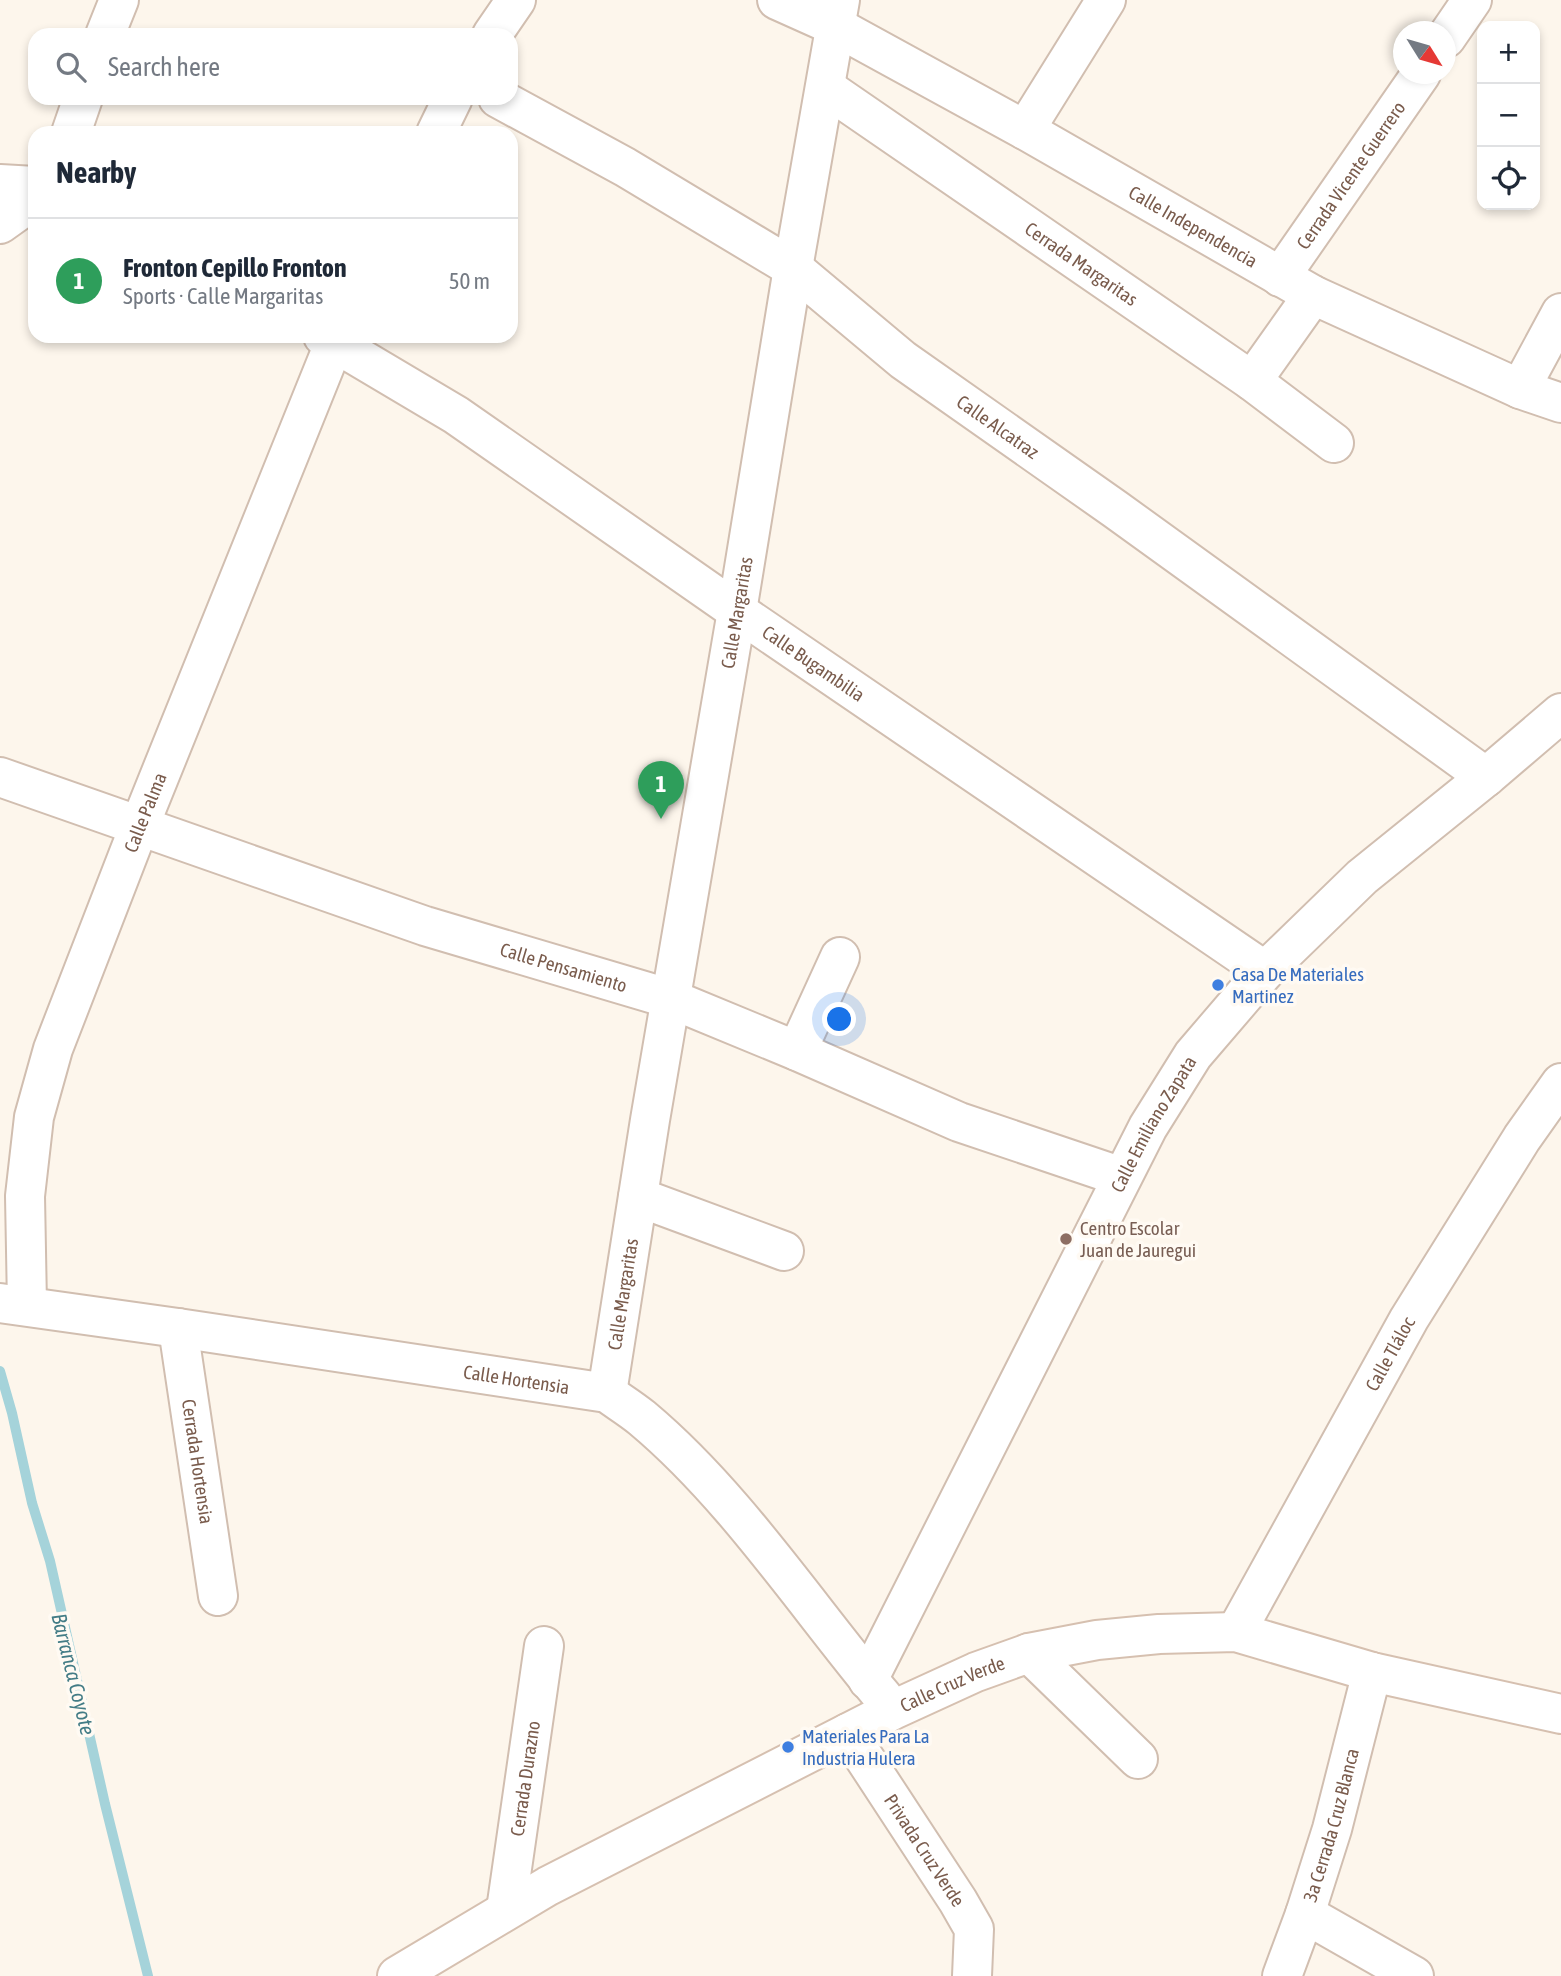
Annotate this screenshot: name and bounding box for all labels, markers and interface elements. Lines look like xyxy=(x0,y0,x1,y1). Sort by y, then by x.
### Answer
north arrow xyxy=(1393,21,1456,84)
map controls xyxy=(1477,21,1540,210)
button: + xyxy=(1477,21,1540,84)
search box xyxy=(28,28,518,105)
icon: search xyxy=(52,48,90,86)
text: Search here xyxy=(108,52,220,82)
button: − xyxy=(1477,84,1540,147)
street label: Cerrada Vicente Guerrero xyxy=(1292,97,1410,253)
button: locate xyxy=(1477,147,1540,210)
text: Nearby xyxy=(56,155,136,189)
street label: Calle Independencia xyxy=(1125,181,1261,272)
street label: Cerrada Margaritas xyxy=(1021,217,1142,310)
text: Fronton Cepillo Fronton xyxy=(123,253,347,283)
text: 1 xyxy=(74,268,84,294)
text: 50 m xyxy=(449,268,490,294)
text: Sports · Calle Margaritas xyxy=(123,283,323,309)
street label: Calle Alcatraz xyxy=(953,390,1043,463)
street label: Calle Margaritas xyxy=(716,555,757,670)
street label: Calle Bugambilia xyxy=(758,621,869,706)
pin: 1 xyxy=(638,761,684,819)
street label: Calle Palma xyxy=(119,769,171,855)
street label: Calle Pensamiento xyxy=(498,938,630,996)
place label: Casa De Materiales Martinez xyxy=(1232,963,1364,1007)
marker: Casa De Materiales Martinez xyxy=(1210,977,1226,993)
your location xyxy=(822,1002,856,1036)
street label: Calle Emiliano Zapata xyxy=(1106,1052,1201,1196)
place label: Centro Escolar Juan de Jauregui xyxy=(1080,1217,1196,1261)
marker: Centro Escolar Juan de Jauregui xyxy=(1058,1231,1074,1247)
street label: Calle Margaritas xyxy=(603,1236,642,1352)
street label: Calle Tláloc xyxy=(1361,1312,1420,1395)
street label: Calle Hortensia xyxy=(462,1360,571,1398)
street label: Cerrada Hortensia xyxy=(178,1398,218,1525)
water label: Barranca Coyote xyxy=(47,1611,101,1737)
street label: Calle Cruz Verde xyxy=(897,1652,1008,1716)
street label: Cerrada Durazno xyxy=(506,1719,544,1837)
place label: Materiales Para La Industria Hulera xyxy=(802,1725,930,1769)
marker: Materiales Para La Industria Hulera xyxy=(780,1739,796,1755)
street label: 3a Cerrada Cruz Blanca xyxy=(1299,1746,1363,1904)
street label: Privada Cruz Verde xyxy=(880,1790,969,1910)

